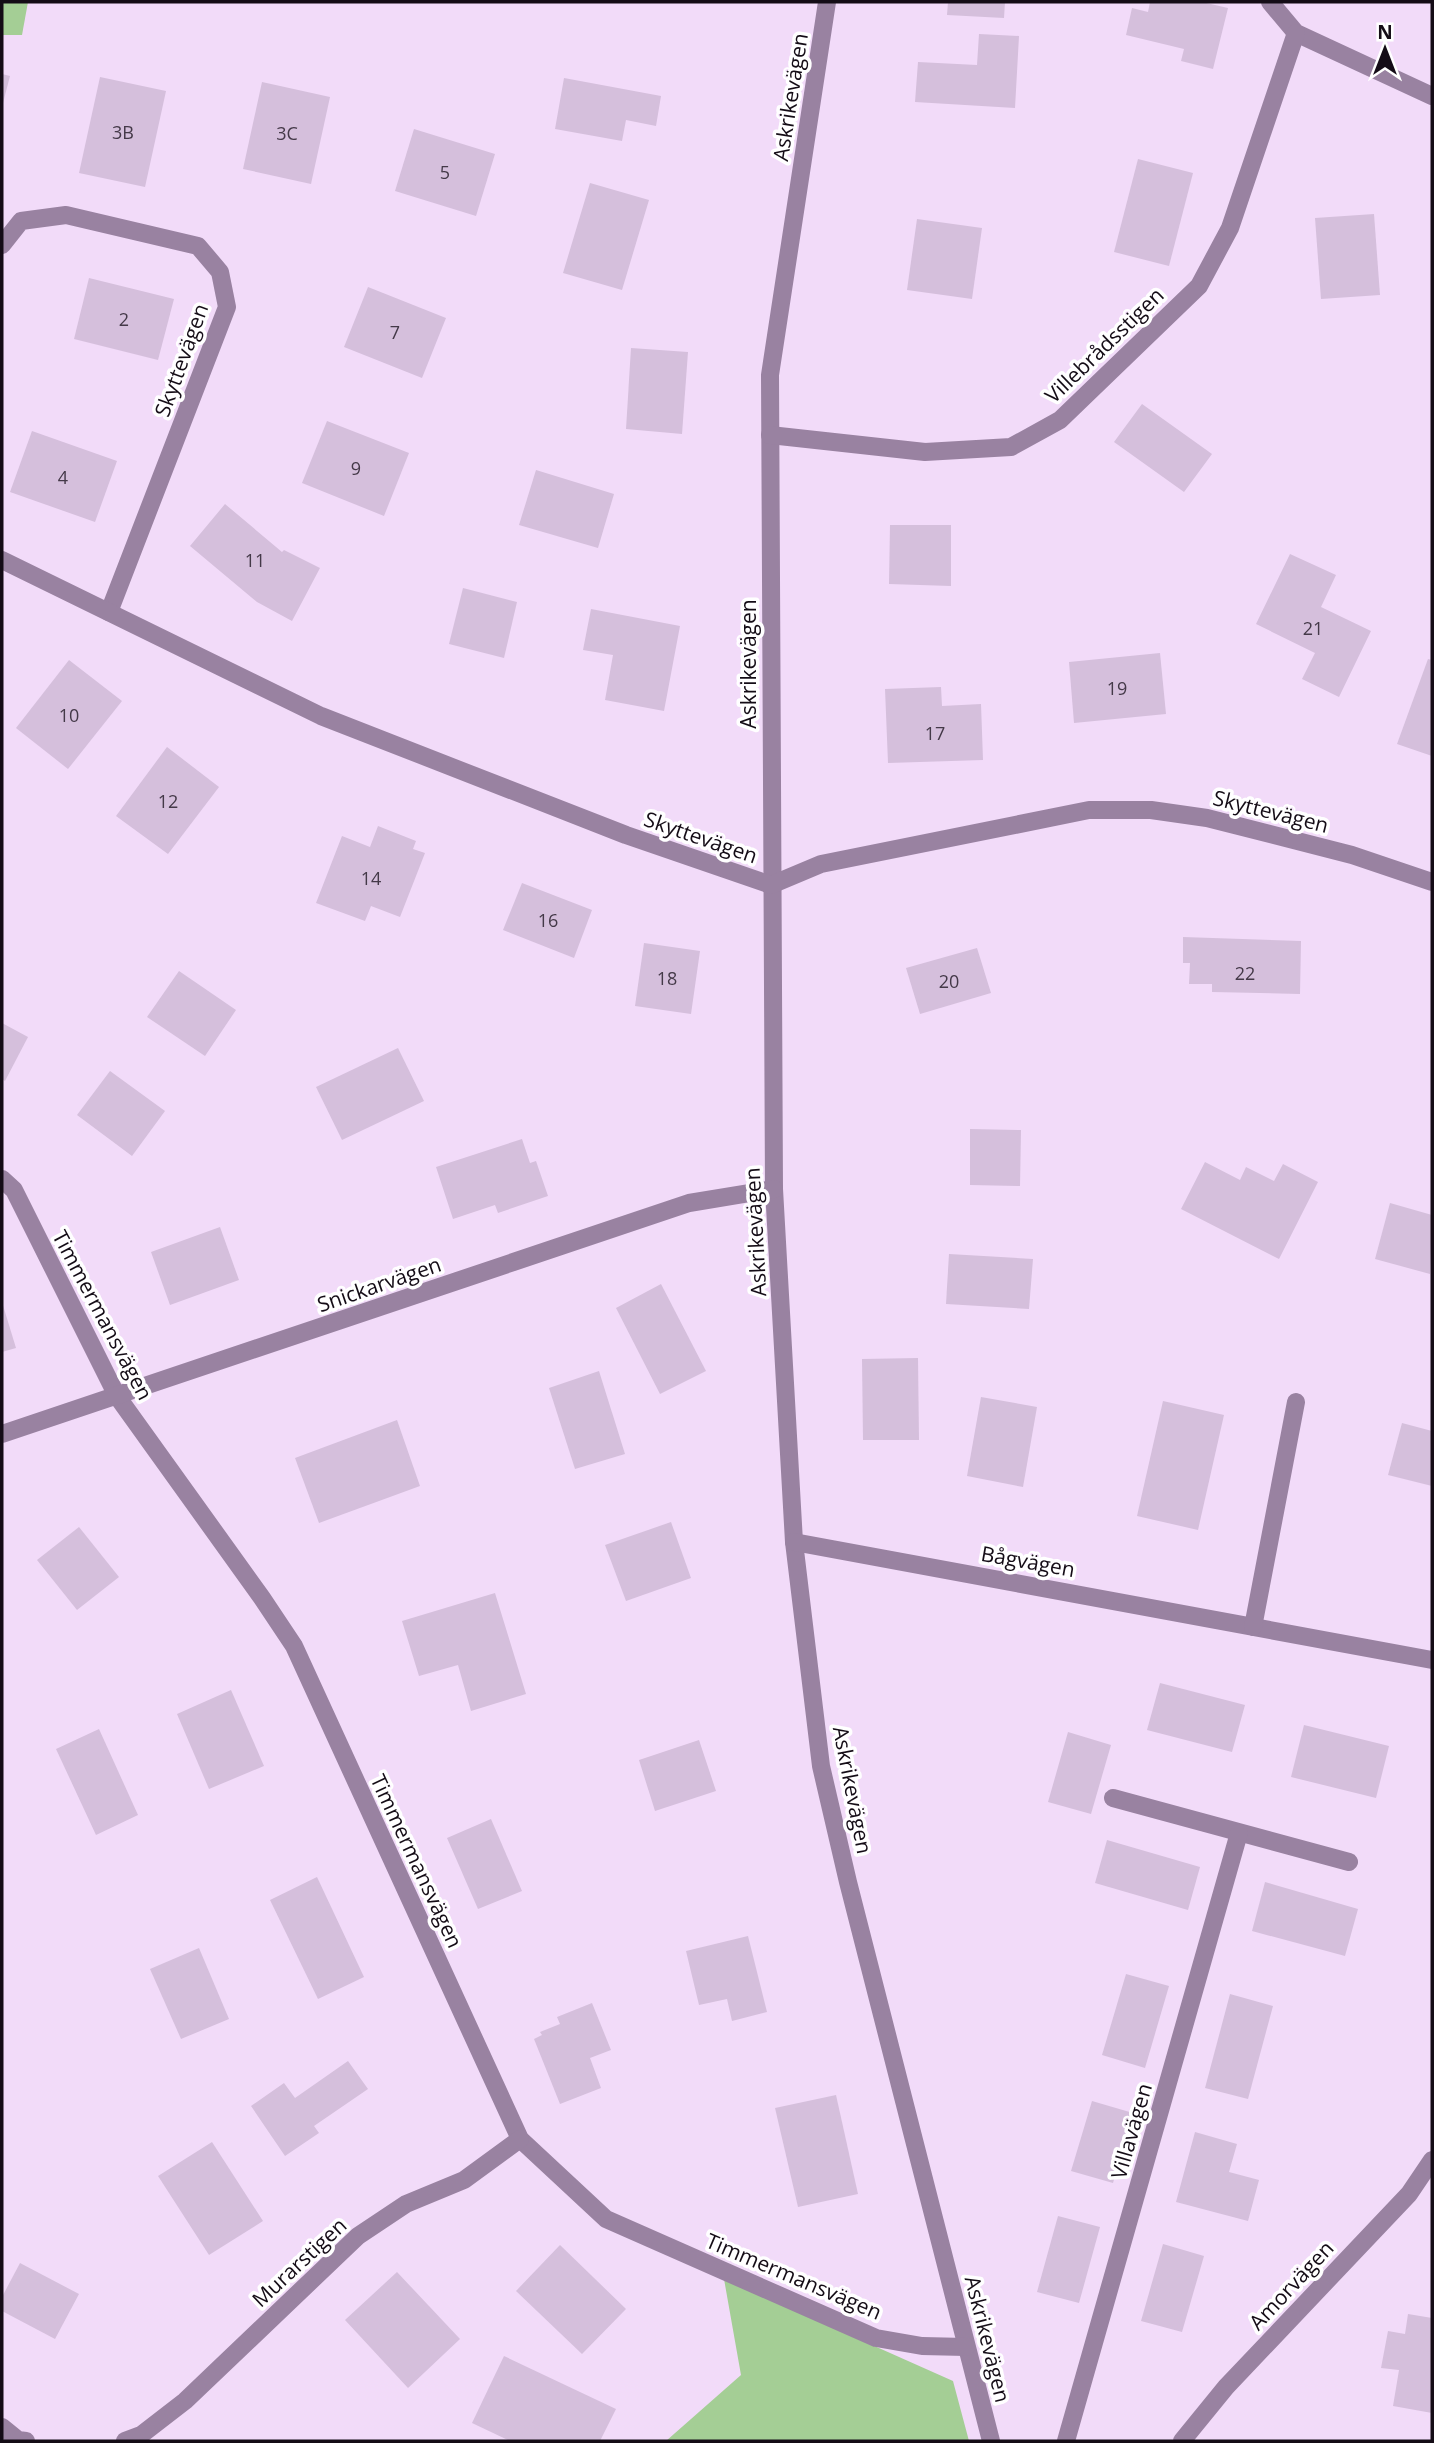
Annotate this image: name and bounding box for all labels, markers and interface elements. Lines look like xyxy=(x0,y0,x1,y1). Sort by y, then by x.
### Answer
north arrow xyxy=(1350,14,1420,84)
text: N xyxy=(1377,19,1393,45)
street label: Askrikevägen xyxy=(766,31,814,163)
house number: 3B xyxy=(112,120,134,144)
house number: 3C xyxy=(276,121,298,145)
house number: 5 xyxy=(440,160,450,184)
street label: Villebrådsstigen xyxy=(1039,281,1169,409)
street label: Skyttevägen xyxy=(148,300,214,420)
house number: 2 xyxy=(119,307,129,331)
house number: 7 xyxy=(390,320,400,344)
house number: 9 xyxy=(351,456,361,480)
house number: 4 xyxy=(58,465,68,489)
house number: 11 xyxy=(245,548,265,572)
street label: Askrikevägen xyxy=(734,599,762,729)
house number: 21 xyxy=(1303,616,1323,640)
house number: 19 xyxy=(1107,676,1127,700)
house number: 10 xyxy=(59,703,79,727)
house number: 17 xyxy=(925,721,945,745)
street label: Skyttevägen xyxy=(1210,783,1332,839)
house number: 12 xyxy=(158,789,178,813)
street label: Skyttevägen xyxy=(641,805,761,869)
house number: 14 xyxy=(361,866,381,890)
house number: 16 xyxy=(538,908,558,932)
house number: 22 xyxy=(1235,961,1255,985)
house number: 18 xyxy=(657,966,677,990)
house number: 20 xyxy=(939,969,959,993)
street label: Askrikevägen xyxy=(738,1167,772,1297)
street label: Timmermansvägen xyxy=(46,1225,160,1405)
street label: Snickarvägen xyxy=(313,1250,445,1318)
street label: Bågvägen xyxy=(979,1539,1077,1583)
street label: Askrikevägen xyxy=(827,1724,879,1856)
street label: Timmermansvägen xyxy=(365,1770,469,1952)
street label: Villavägen xyxy=(1104,2080,1158,2182)
street label: Murarstigen xyxy=(246,2211,352,2313)
street label: Timmermansvägen xyxy=(702,2226,886,2326)
street label: Amorvägen xyxy=(1243,2234,1339,2336)
street label: Askrikevägen xyxy=(959,2273,1017,2405)

